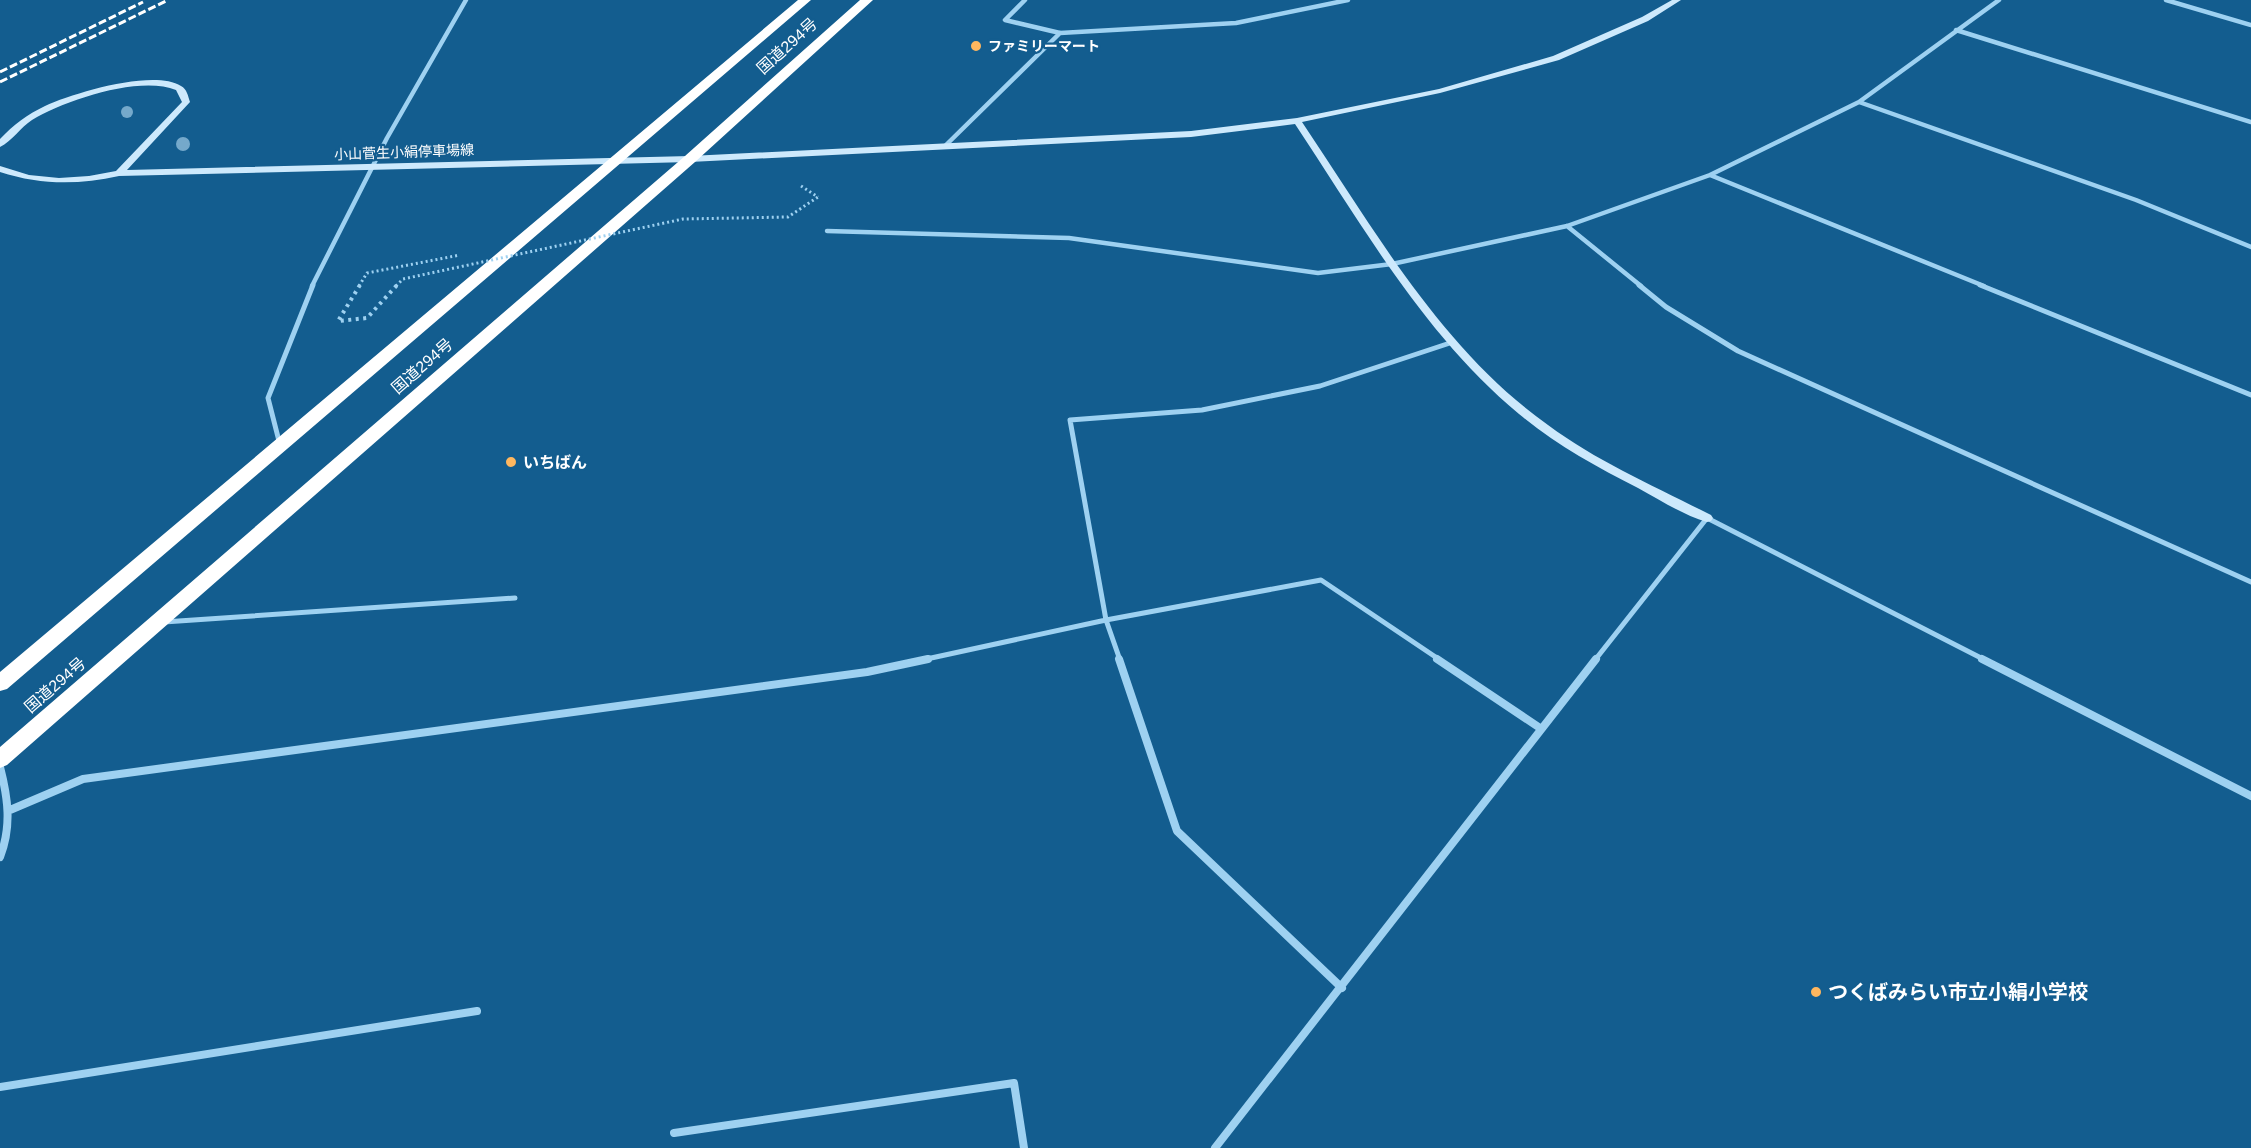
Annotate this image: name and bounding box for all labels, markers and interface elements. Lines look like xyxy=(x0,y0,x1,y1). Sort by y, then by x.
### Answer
street label: 国道294号 xyxy=(754,15,820,77)
place label: ファミリーマート xyxy=(988,38,1100,54)
marker: ファミリーマート xyxy=(969,39,983,53)
street label: 小山菅生小絹停車場線 xyxy=(334,142,474,162)
street label: 国道294号 xyxy=(388,335,456,397)
place label: いちばん xyxy=(523,454,587,471)
marker: いちばん xyxy=(504,455,518,469)
street label: 国道294号 xyxy=(21,654,89,716)
place label: つくばみらい市立小絹小学校 xyxy=(1828,981,2088,1003)
marker: つくばみらい市立小絹小学校 xyxy=(1809,985,1823,999)

